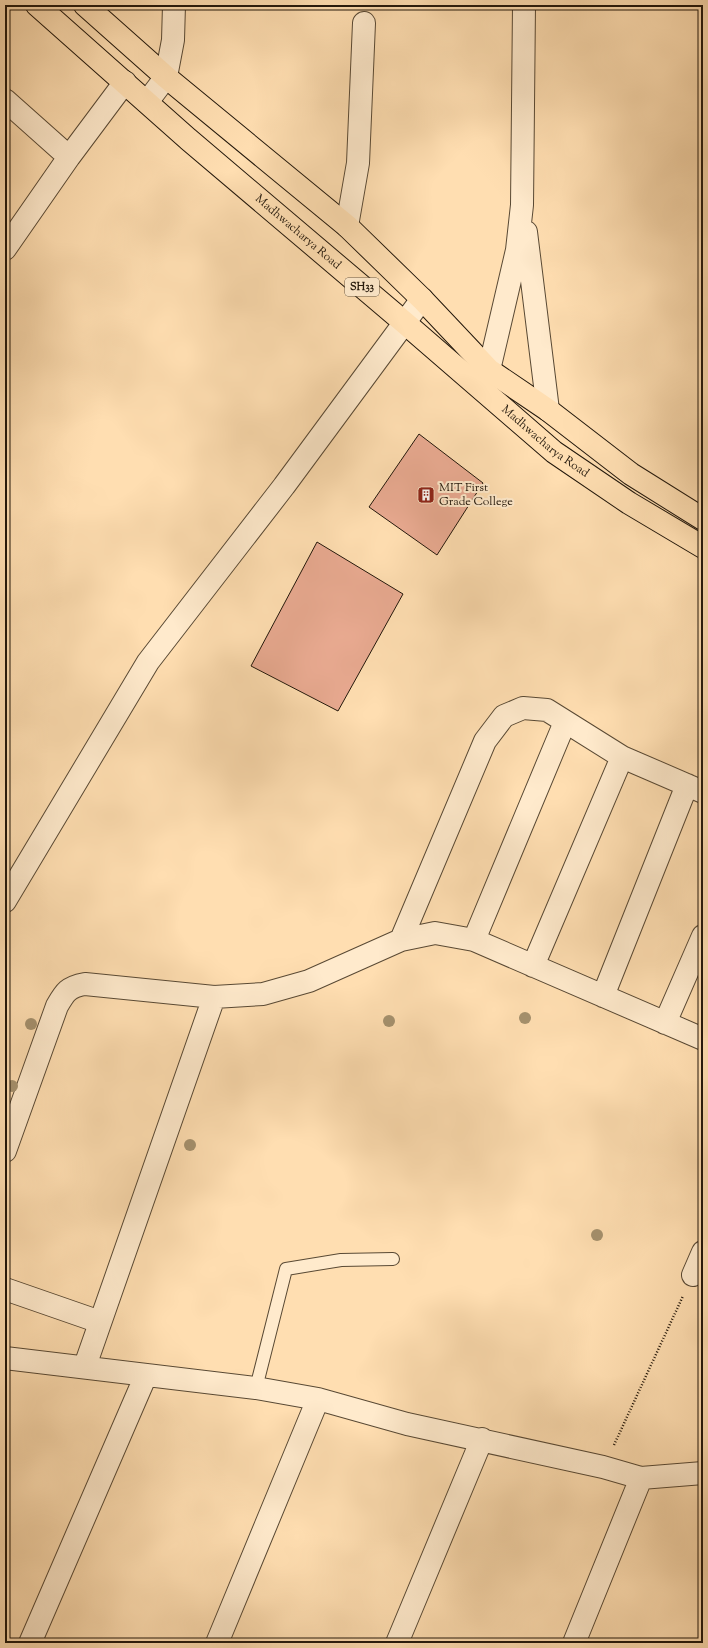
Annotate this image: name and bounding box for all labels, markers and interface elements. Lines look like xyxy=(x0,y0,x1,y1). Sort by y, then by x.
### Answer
street label: Madhwacharya Road xyxy=(251,190,345,274)
road number: SH33 xyxy=(345,278,379,296)
street label: Madhwacharya Road xyxy=(497,401,593,482)
place label: MIT First Grade College xyxy=(439,479,513,511)
building icon: MIT First Grade College xyxy=(416,485,436,505)

